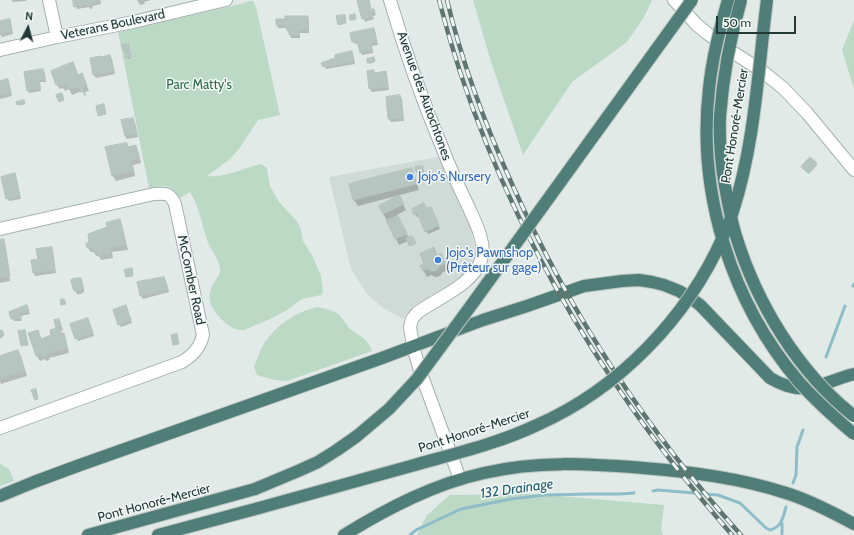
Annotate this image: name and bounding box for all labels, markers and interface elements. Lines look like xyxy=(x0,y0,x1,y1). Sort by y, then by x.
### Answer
street label: Veterans Boulevard xyxy=(60,6,166,44)
north arrow xyxy=(8,8,48,48)
scale bar xyxy=(718,8,798,34)
text: N xyxy=(25,9,34,23)
text: 50 m xyxy=(723,15,751,30)
street label: Avenue des Autochtones xyxy=(393,29,455,163)
street label: Pont Honoré-Mercier xyxy=(718,68,752,184)
park label: Parc Matty's xyxy=(166,77,232,93)
place label: Jojo's Nursery xyxy=(418,169,491,185)
marker: Jojo's Nursery xyxy=(405,172,415,182)
street label: McComber Road xyxy=(174,234,208,326)
place label: Jojo's Pawnshop (Prêteur sur gage) xyxy=(446,245,541,276)
marker: Jojo's Pawnshop (Prêteur sur gage) xyxy=(433,255,443,265)
street label: Pont Honoré-Mercier xyxy=(416,406,532,456)
water label: 132 Drainage xyxy=(480,476,554,502)
street label: Pont Honoré-Mercier xyxy=(96,480,212,526)

